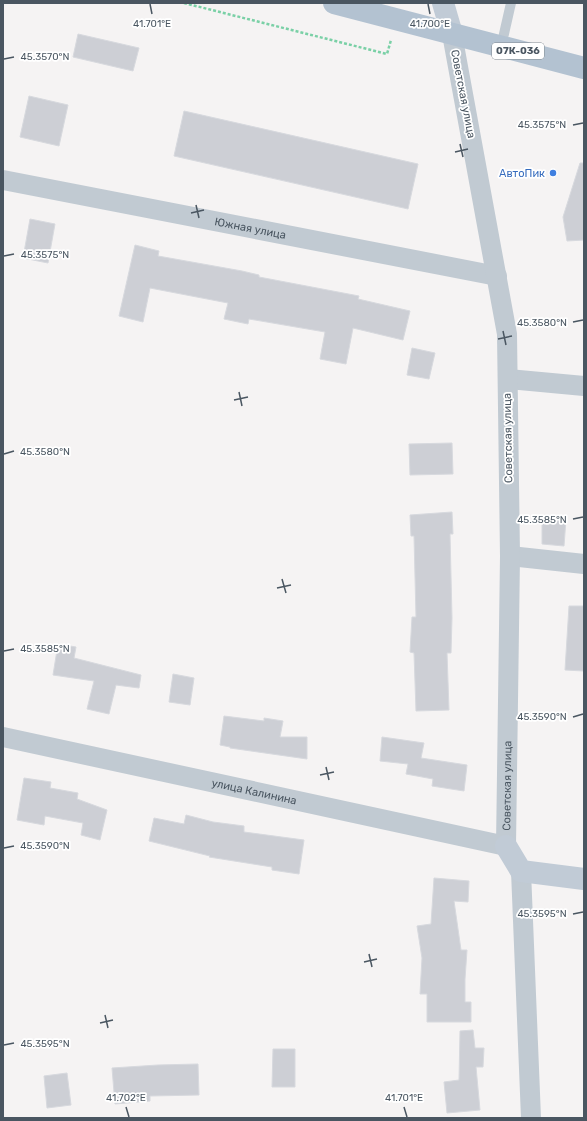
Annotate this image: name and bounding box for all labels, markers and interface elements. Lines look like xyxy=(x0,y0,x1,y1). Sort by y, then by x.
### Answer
text: 41.701°E xyxy=(133,18,171,30)
text: 41.700°E xyxy=(410,18,450,30)
road number: 07К-036 xyxy=(492,43,544,59)
street label: Советская улица xyxy=(448,49,478,139)
text: 45.3570°N xyxy=(21,51,69,63)
text: 45.3575°N xyxy=(518,119,566,131)
place label: АвтоПик xyxy=(499,167,545,180)
marker: АвтоПик xyxy=(548,168,558,178)
street label: Южная улица xyxy=(214,215,287,241)
text: 45.3575°N xyxy=(21,249,69,261)
text: 45.3580°N xyxy=(517,317,567,329)
street label: Советская улица xyxy=(501,393,515,483)
text: 45.3580°N xyxy=(20,446,70,458)
text: 45.3585°N xyxy=(517,514,567,526)
text: 45.3585°N xyxy=(20,643,70,655)
text: 45.3590°N xyxy=(517,711,567,723)
street label: Советская улица xyxy=(500,741,514,831)
street label: улица Калинина xyxy=(210,776,298,807)
text: 45.3590°N xyxy=(20,840,70,852)
text: 45.3595°N xyxy=(517,908,567,920)
text: 45.3595°N xyxy=(20,1038,70,1050)
text: 41.702°E xyxy=(106,1092,146,1104)
text: 41.701°E xyxy=(385,1092,423,1104)

